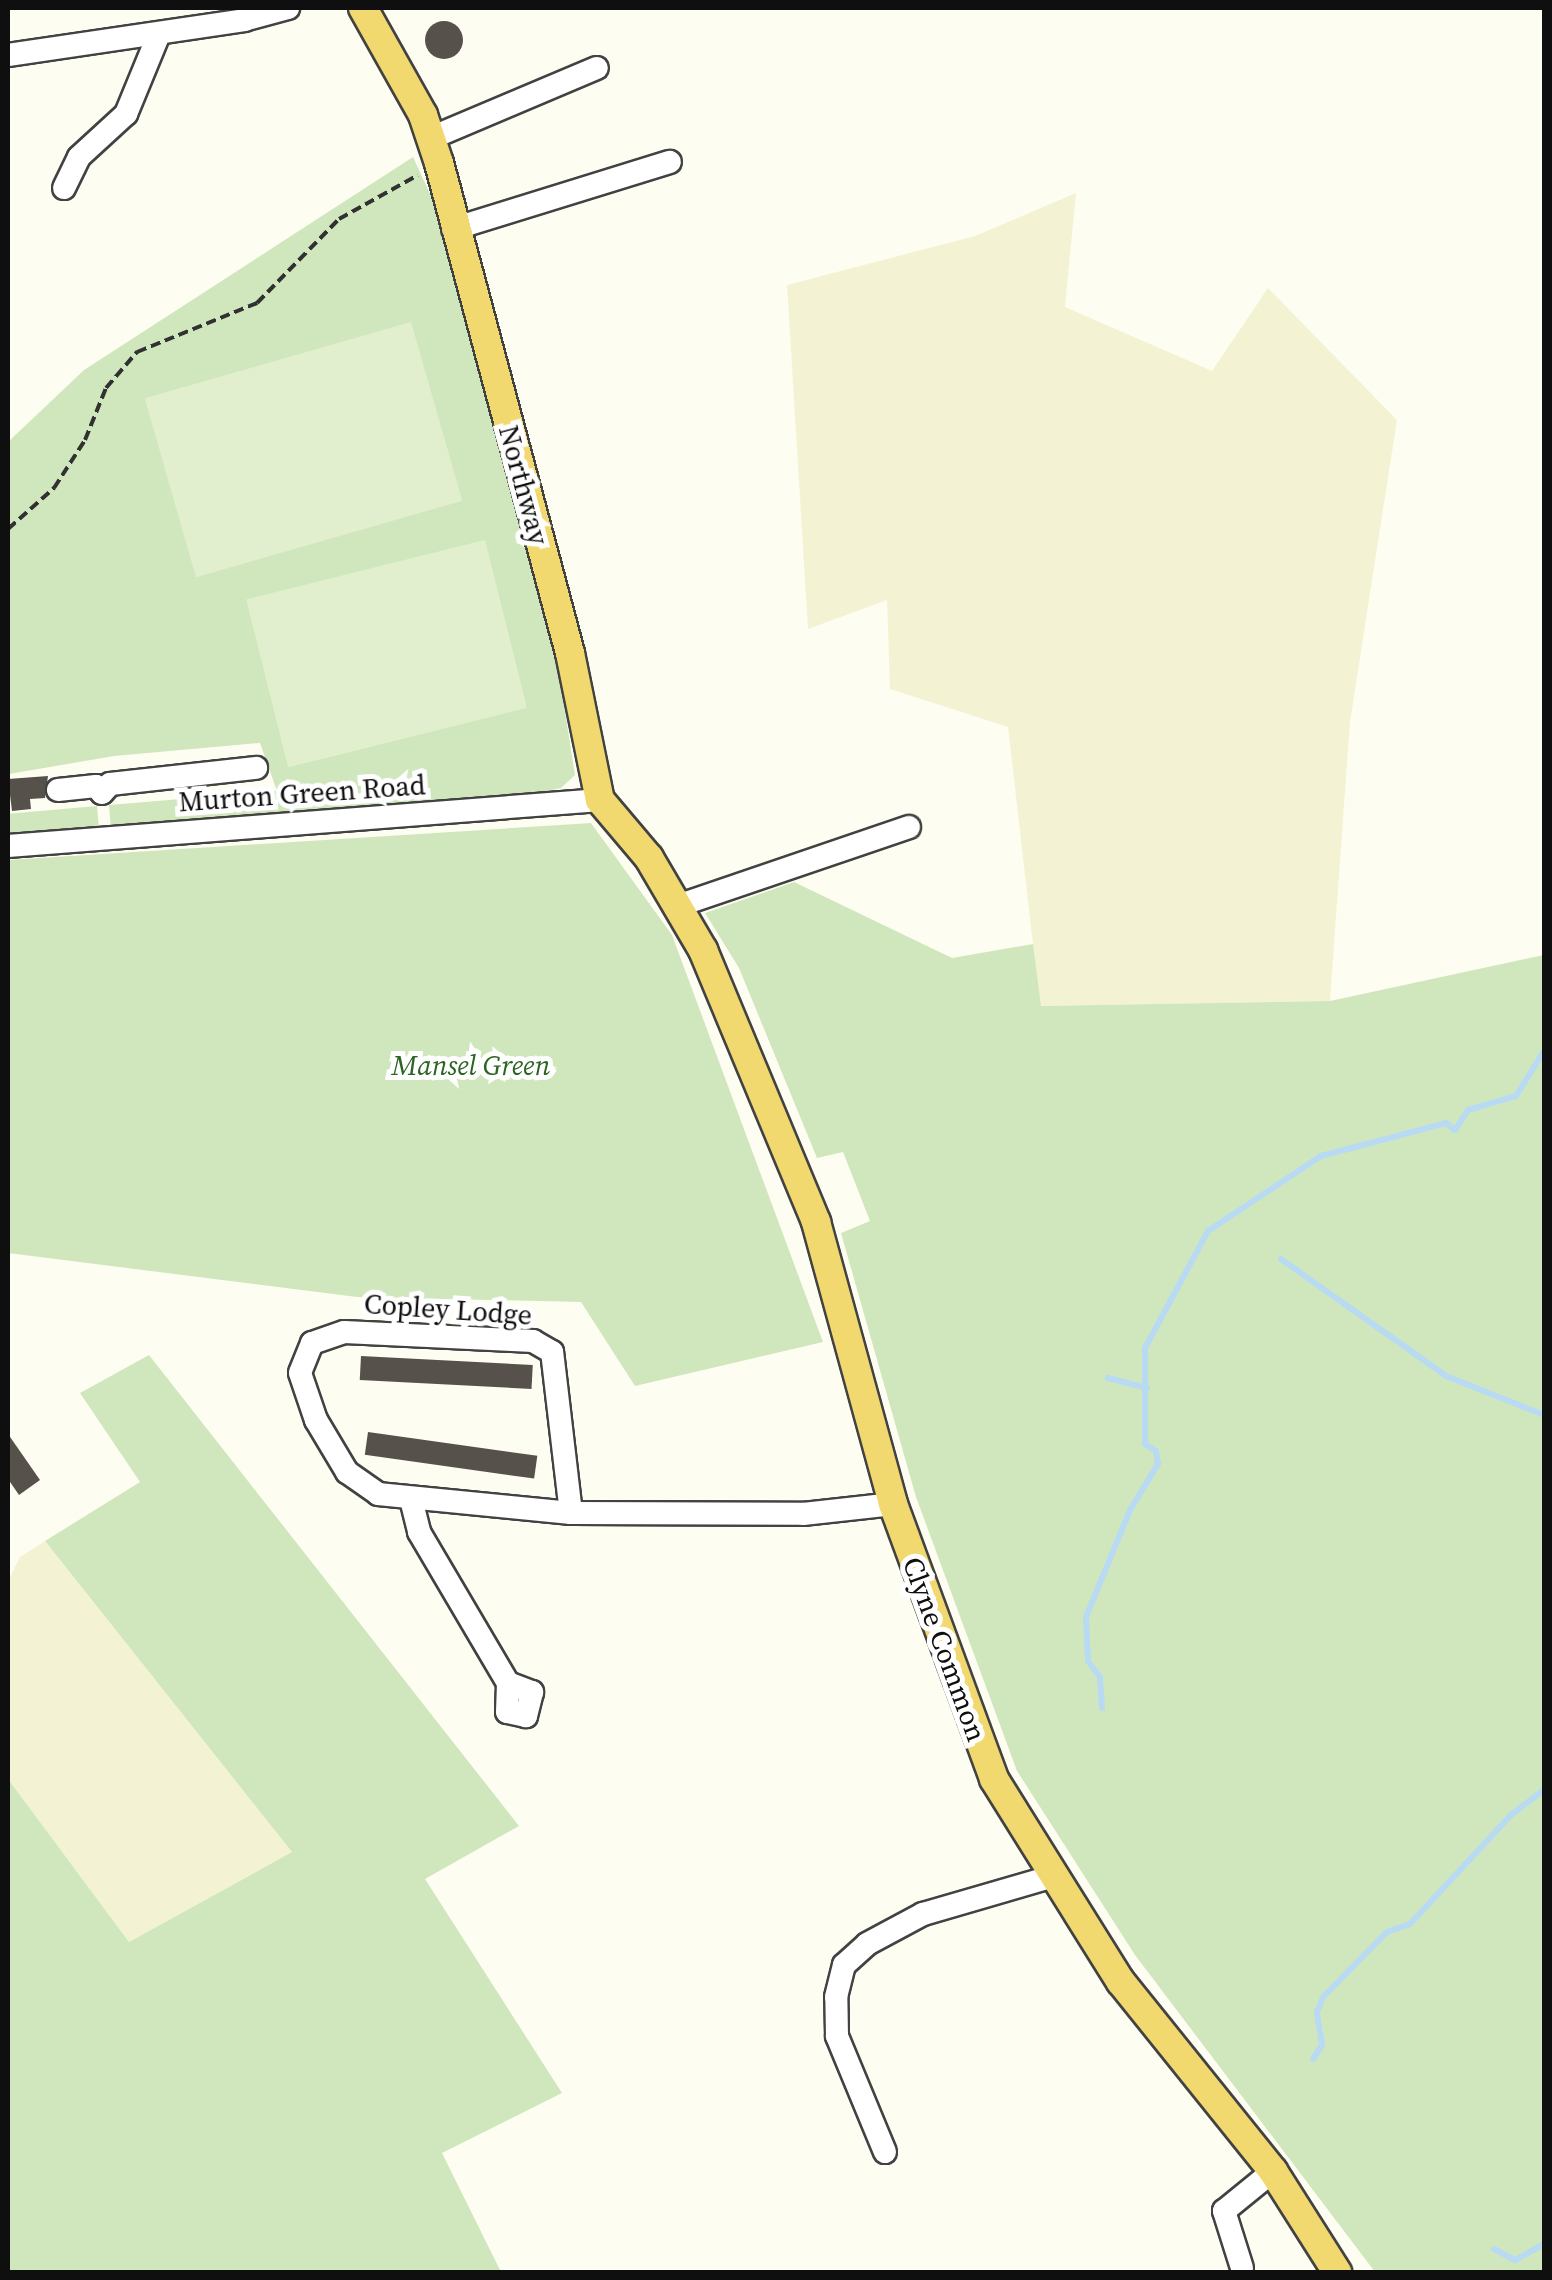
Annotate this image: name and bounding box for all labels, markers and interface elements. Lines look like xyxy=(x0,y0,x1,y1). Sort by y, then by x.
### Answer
street label: Northway xyxy=(492,422,556,548)
street label: Murton Green Road xyxy=(177,768,427,818)
park label: Mansel Green xyxy=(392,1048,550,1082)
street label: Copley Lodge xyxy=(363,1286,533,1332)
street label: Clyne Common xyxy=(896,1552,994,1746)

